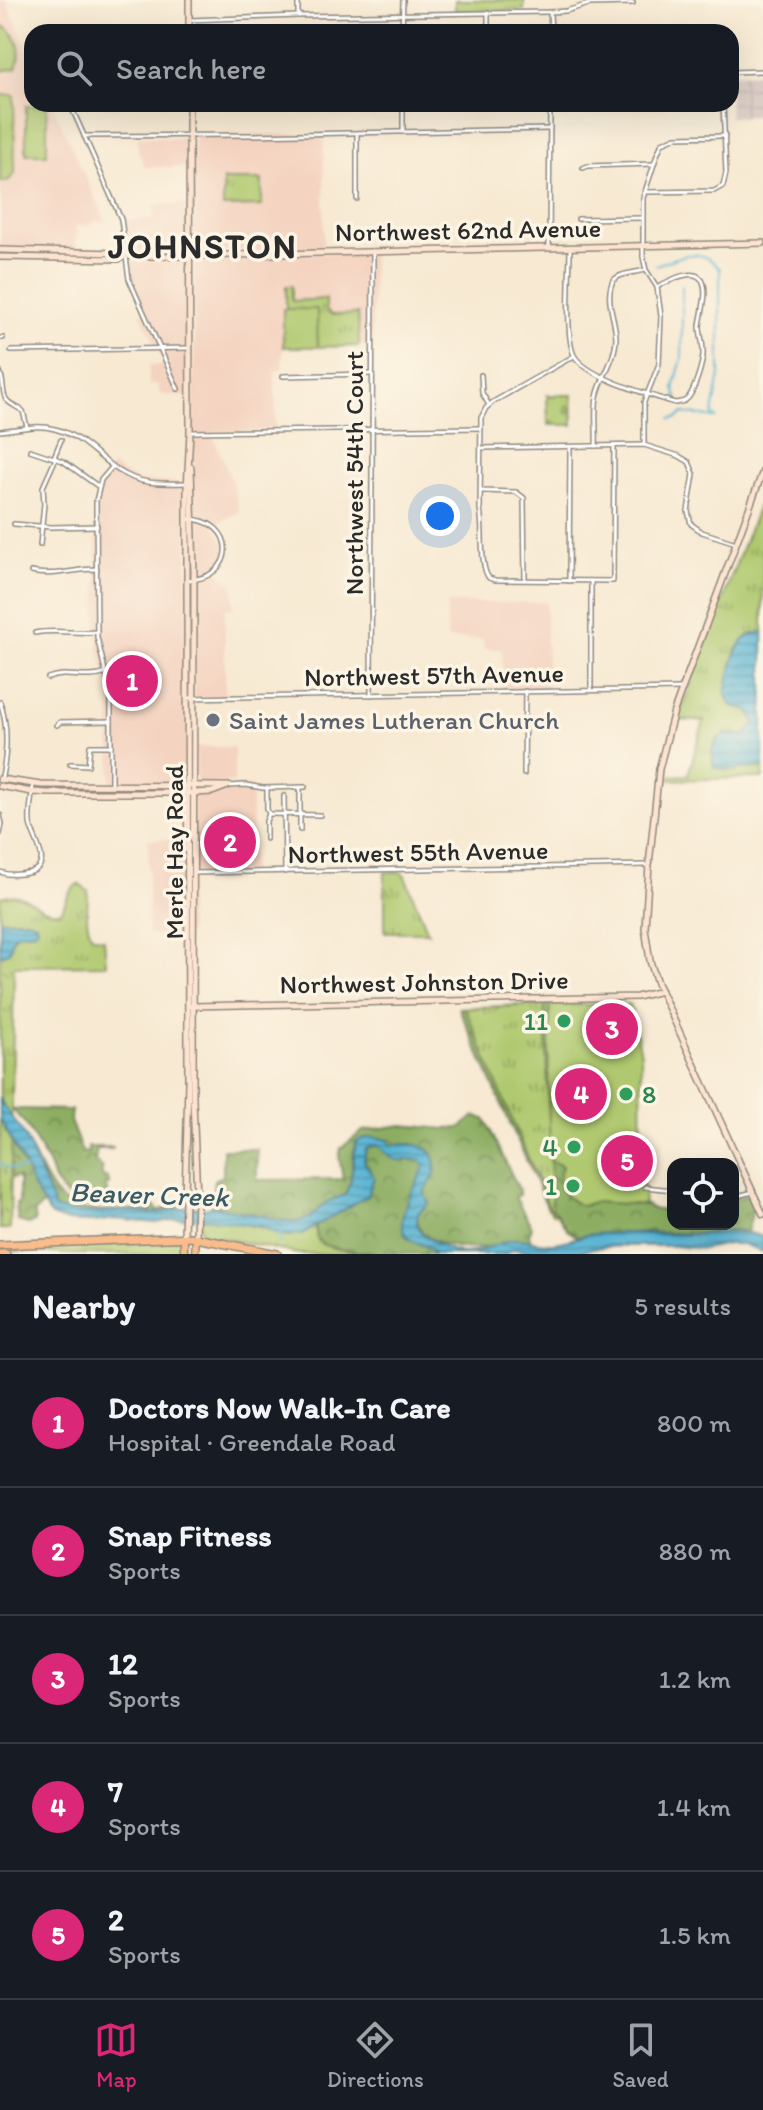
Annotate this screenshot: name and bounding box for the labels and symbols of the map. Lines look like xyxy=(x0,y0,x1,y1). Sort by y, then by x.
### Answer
street label: Northwest 62nd Avenue xyxy=(335,212,601,248)
district label: JOHNSTON xyxy=(107,226,298,267)
street label: Northwest 54th Court xyxy=(338,351,370,595)
your location xyxy=(420,496,460,536)
pin: 1 xyxy=(106,651,158,711)
street label: Northwest 57th Avenue xyxy=(304,657,564,693)
place label: Saint James Lutheran Church xyxy=(229,704,559,736)
marker: Saint James Lutheran Church xyxy=(204,711,222,729)
street label: Merle Hay Road xyxy=(158,764,190,939)
pin: 2 xyxy=(204,812,256,872)
street label: Northwest 55th Avenue xyxy=(287,834,549,870)
street label: Northwest Johnston Drive xyxy=(279,963,569,1001)
pin: 3 xyxy=(586,999,638,1059)
place label: 11 xyxy=(524,1005,548,1037)
marker: 11 xyxy=(555,1012,573,1030)
pin: 4 xyxy=(555,1064,607,1124)
place label: 8 xyxy=(642,1078,656,1110)
marker: 8 xyxy=(617,1085,635,1103)
place label: 4 xyxy=(542,1131,558,1163)
pin: 5 xyxy=(601,1131,653,1191)
marker: 4 xyxy=(565,1138,583,1156)
place label: 1 xyxy=(545,1170,557,1202)
water label: Beaver Creek xyxy=(69,1174,230,1214)
marker: 1 xyxy=(564,1177,582,1195)

